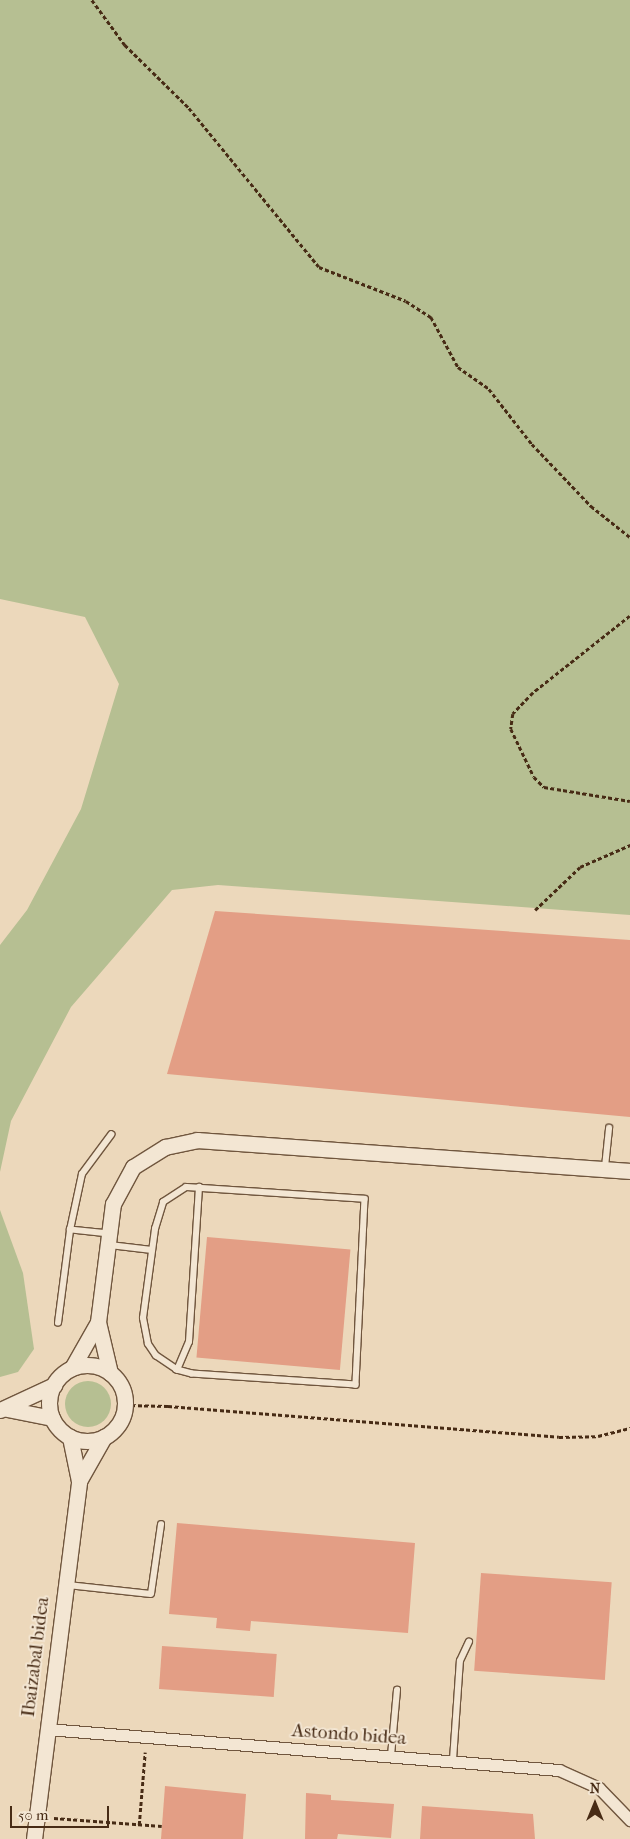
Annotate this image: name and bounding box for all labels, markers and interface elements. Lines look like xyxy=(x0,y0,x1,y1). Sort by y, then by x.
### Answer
street label: Ibaizabal bidea xyxy=(17,1596,55,1718)
street label: Astondo bidea xyxy=(291,1720,407,1750)
north arrow xyxy=(570,1779,620,1829)
text: N xyxy=(590,1780,600,1797)
scale bar xyxy=(12,1796,111,1828)
text: 50 m xyxy=(18,1806,48,1824)

